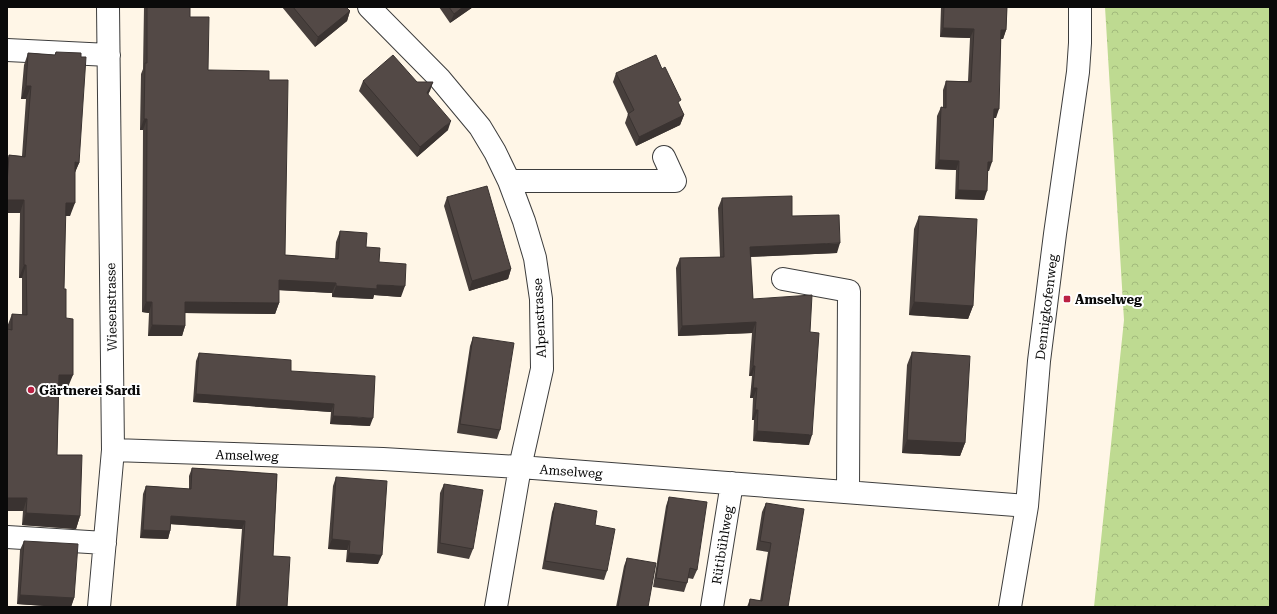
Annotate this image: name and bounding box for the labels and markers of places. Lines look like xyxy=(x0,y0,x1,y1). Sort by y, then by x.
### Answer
place label: Amselweg xyxy=(1075,292,1142,307)
marker: Amselweg xyxy=(1062,294,1072,304)
place label: Gärtnerei Sardi xyxy=(39,383,141,398)
marker: Gärtnerei Sardi xyxy=(26,385,36,395)

